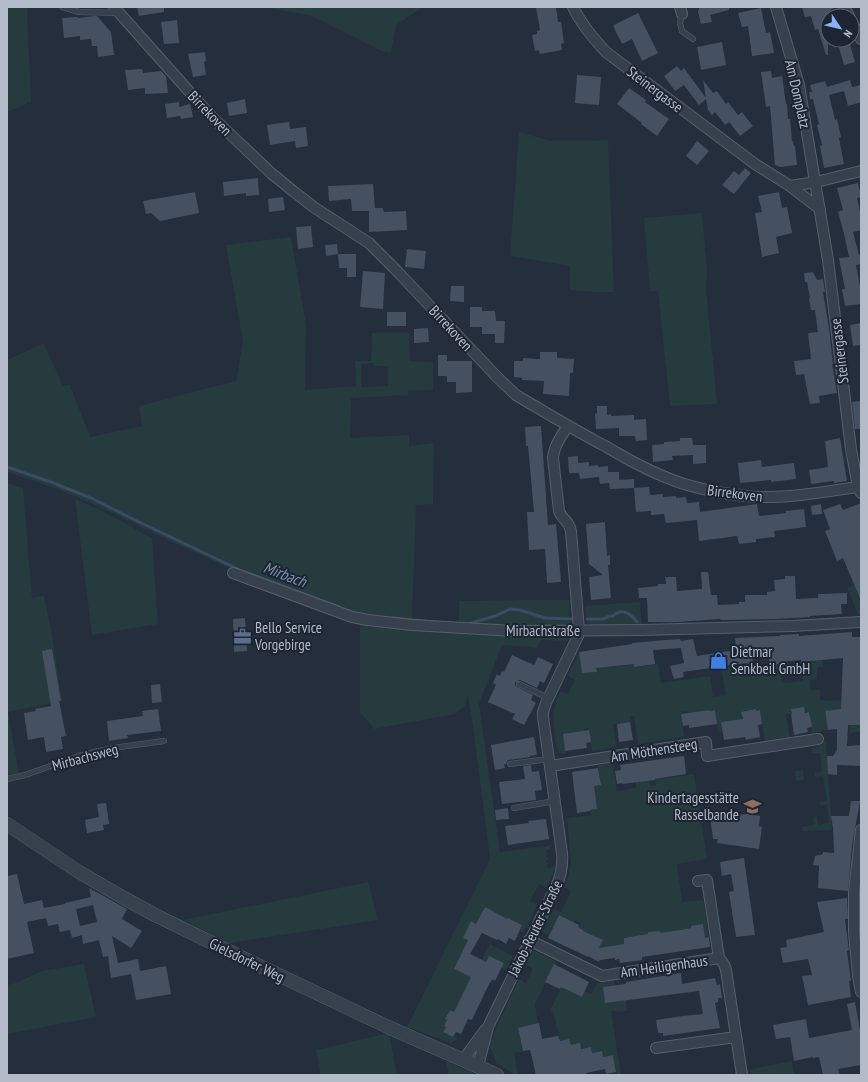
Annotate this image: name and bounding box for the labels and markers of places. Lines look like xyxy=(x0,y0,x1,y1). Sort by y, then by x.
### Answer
place label: Bello Service Vorgebirge xyxy=(254,618,322,654)
office icon: Bello Service Vorgebirge xyxy=(232,626,252,646)
place label: Dietmar Senkbeil GmbH xyxy=(731,642,810,678)
shop icon: Dietmar Senkbeil GmbH xyxy=(708,650,728,670)
place label: Kindertagesstätte Rasselbande xyxy=(647,788,739,824)
school or university icon: Kindertagesstätte Rasselbande xyxy=(742,796,762,816)

